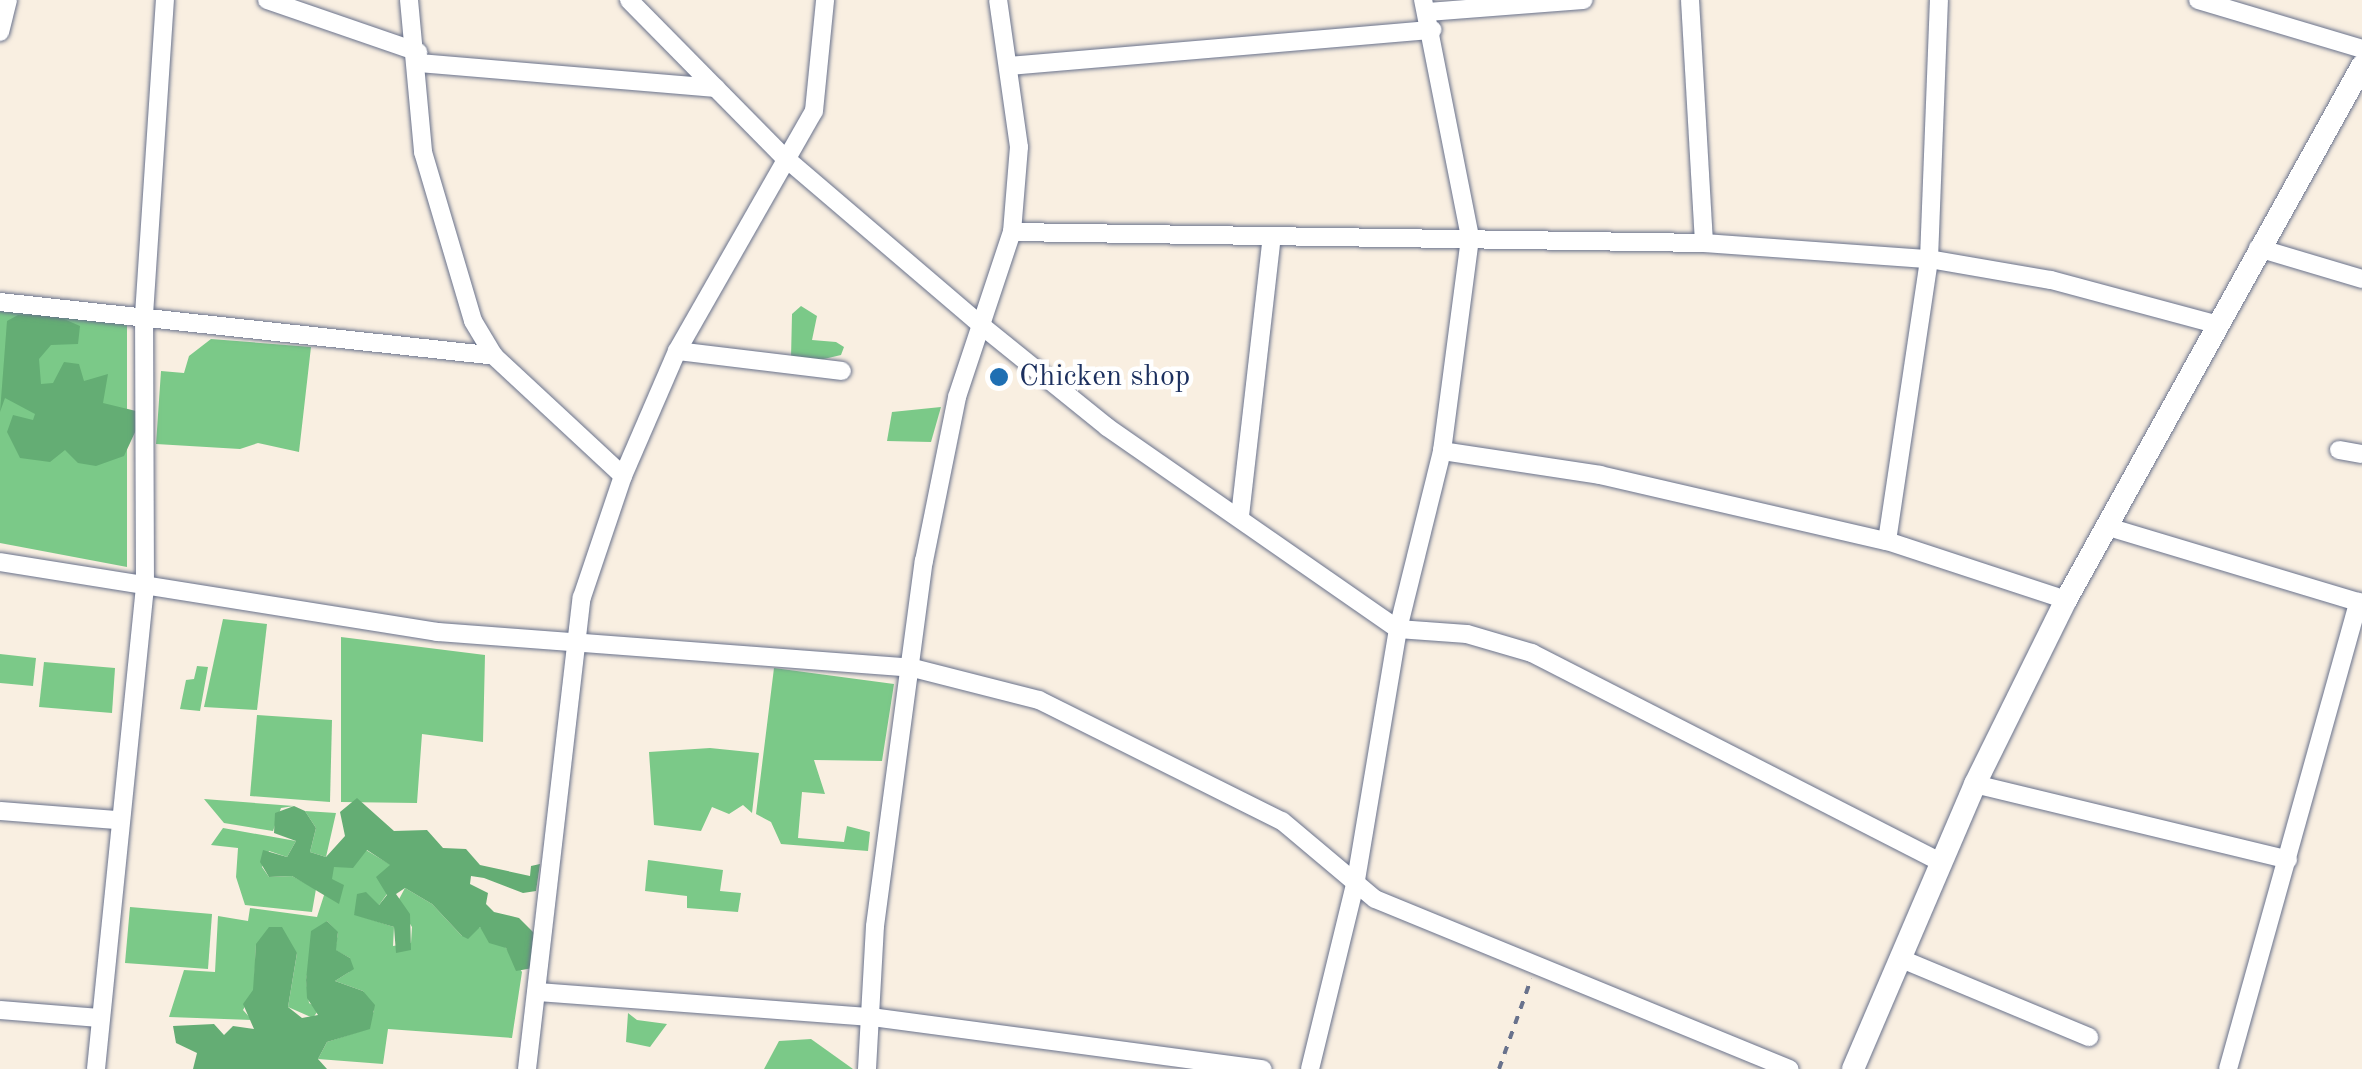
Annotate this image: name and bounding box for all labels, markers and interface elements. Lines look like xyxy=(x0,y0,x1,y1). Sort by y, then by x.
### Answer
place label: Chicken shop xyxy=(1019,359,1190,395)
marker: Chicken shop xyxy=(988,366,1010,388)

